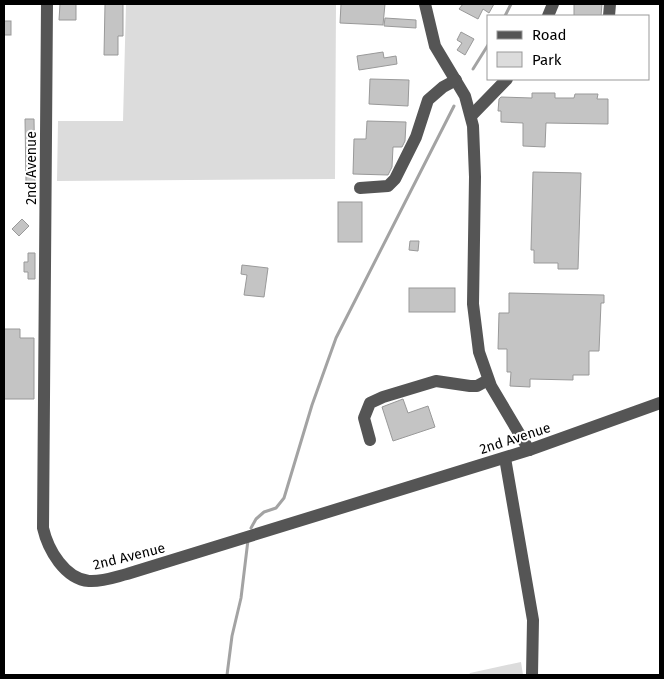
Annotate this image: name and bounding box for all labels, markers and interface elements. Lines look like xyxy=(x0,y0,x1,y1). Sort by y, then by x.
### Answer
legend xyxy=(487,15,649,80)
text: Road xyxy=(532,26,567,44)
text: Park xyxy=(532,51,562,69)
street label: 2nd Avenue xyxy=(23,131,40,205)
street label: 2nd Avenue xyxy=(477,419,553,458)
street label: 2nd Avenue xyxy=(91,539,167,574)

